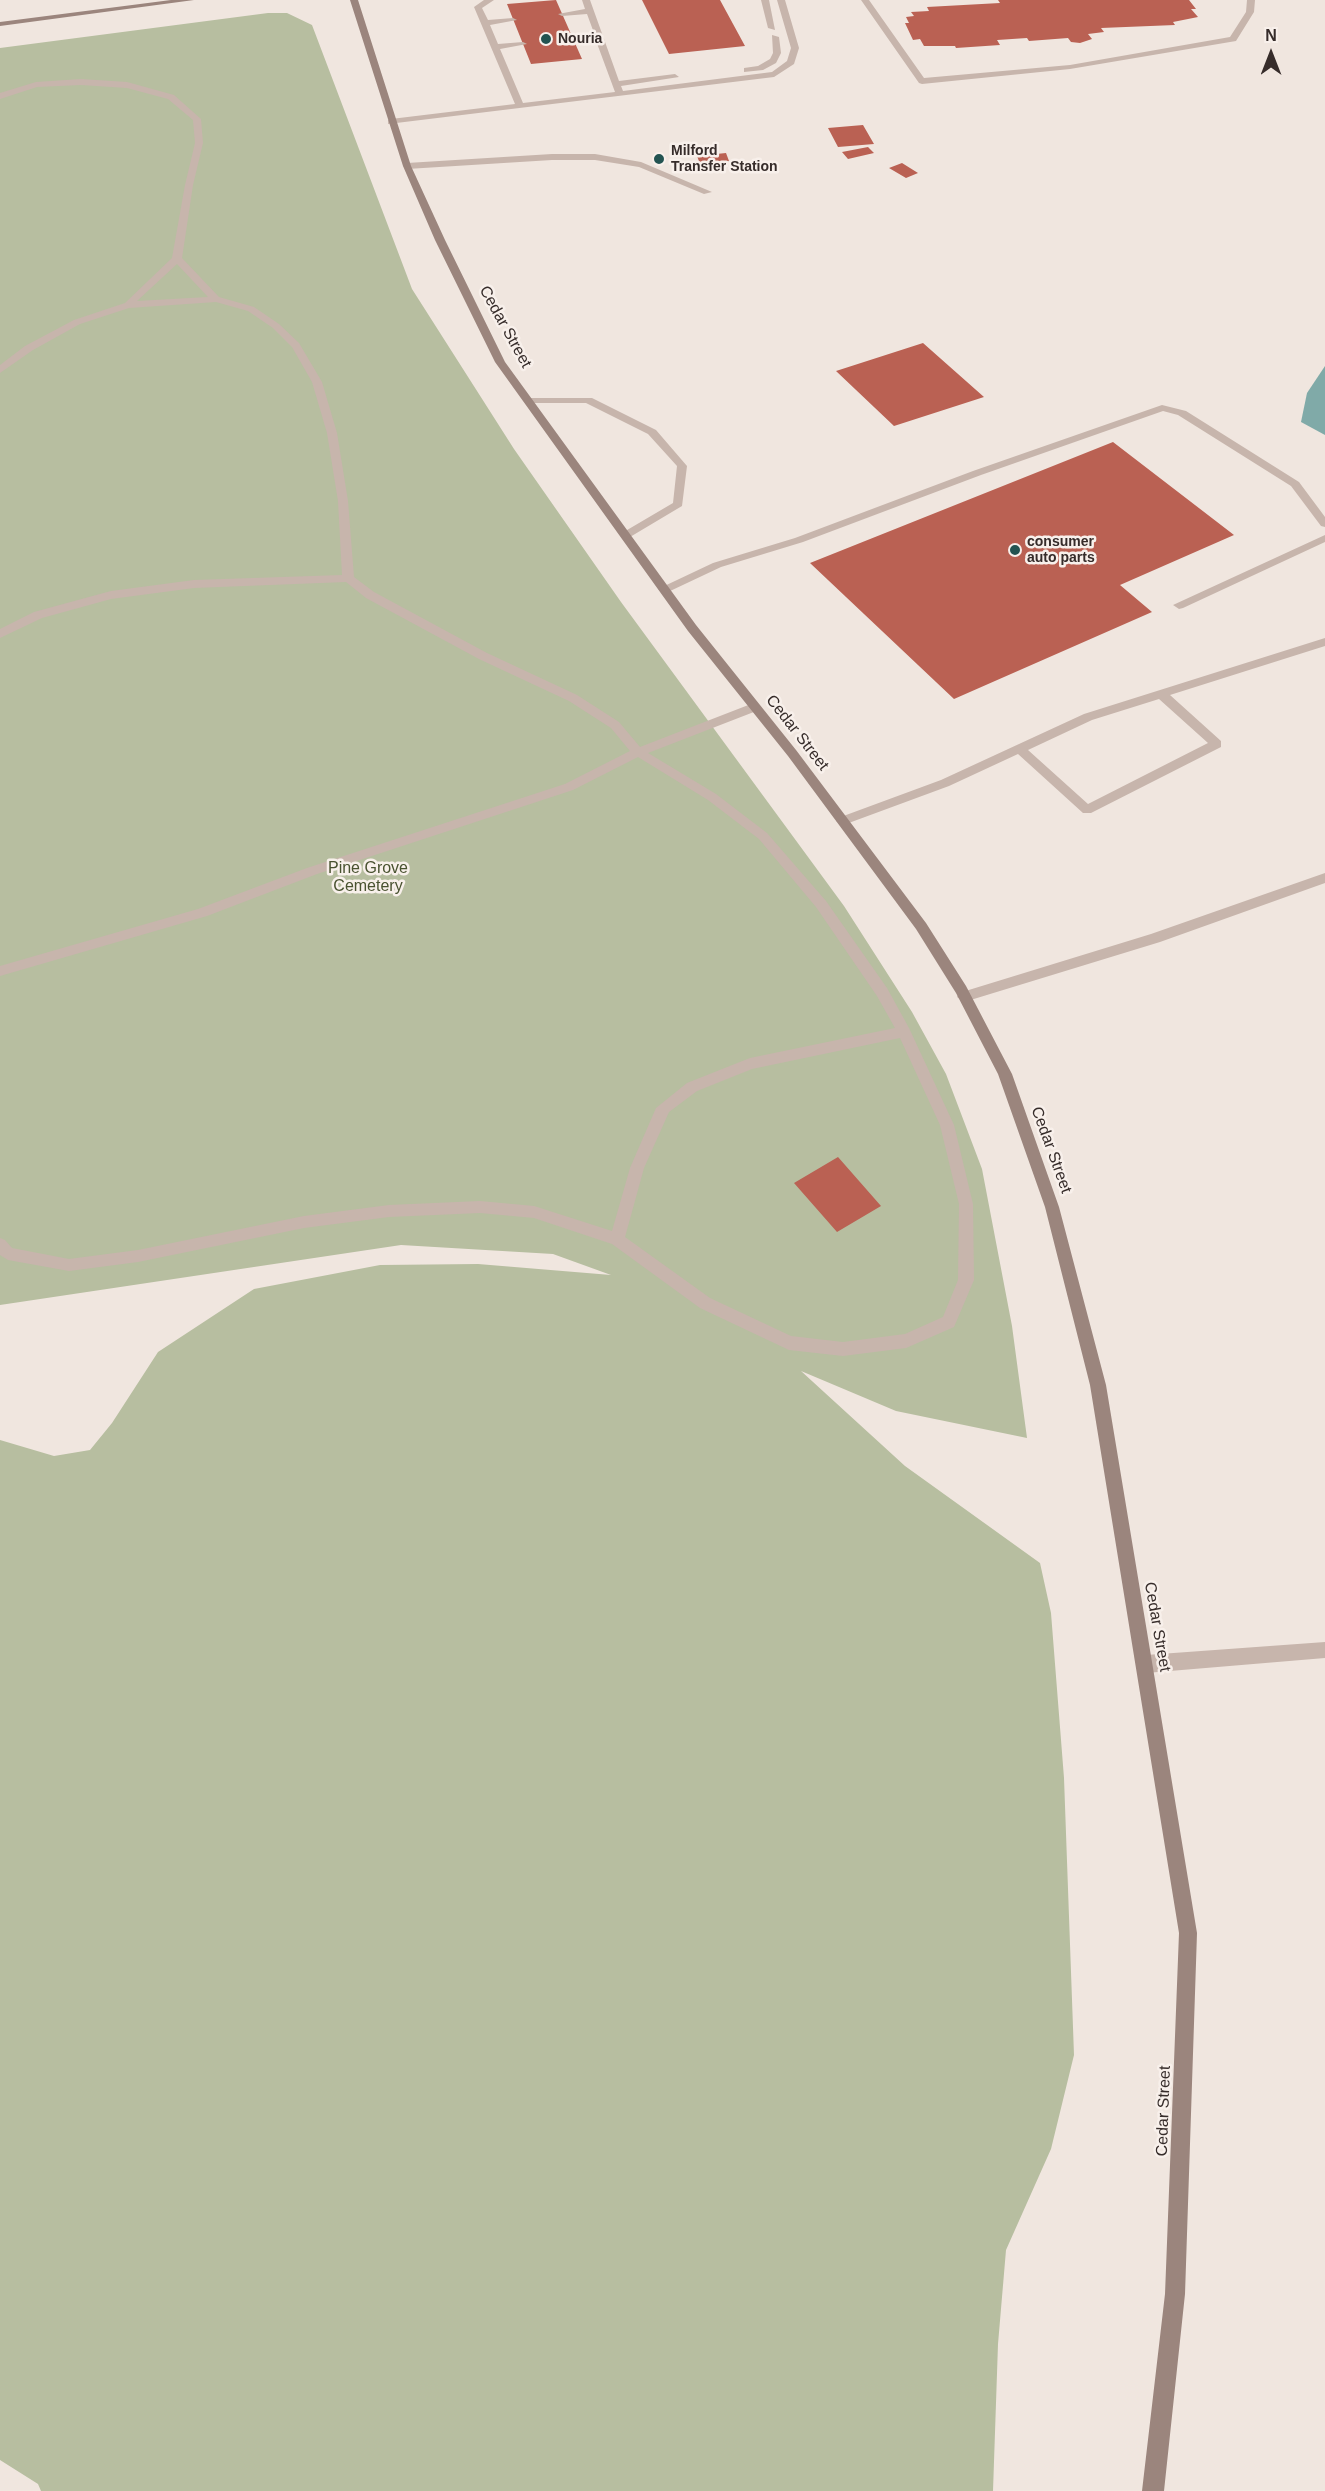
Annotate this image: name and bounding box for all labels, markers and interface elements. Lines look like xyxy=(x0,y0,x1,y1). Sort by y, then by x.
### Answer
north arrow xyxy=(1241,24,1301,84)
text: N xyxy=(1265,27,1277,44)
place label: Nouria xyxy=(558,31,602,47)
marker: Nouria xyxy=(539,32,553,46)
place label: Milford Transfer Station xyxy=(671,143,778,176)
marker: Milford Transfer Station xyxy=(652,152,666,166)
street label: Cedar Street xyxy=(475,283,535,371)
place label: consumer auto parts xyxy=(1027,534,1095,566)
marker: consumer auto parts xyxy=(1008,543,1022,557)
street label: Cedar Street xyxy=(762,691,832,775)
park label: Pine Grove Cemetery xyxy=(328,859,408,897)
street label: Cedar Street xyxy=(1026,1104,1076,1196)
street label: Cedar Street xyxy=(1140,1581,1174,1673)
street label: Cedar Street xyxy=(1153,2065,1175,2157)

